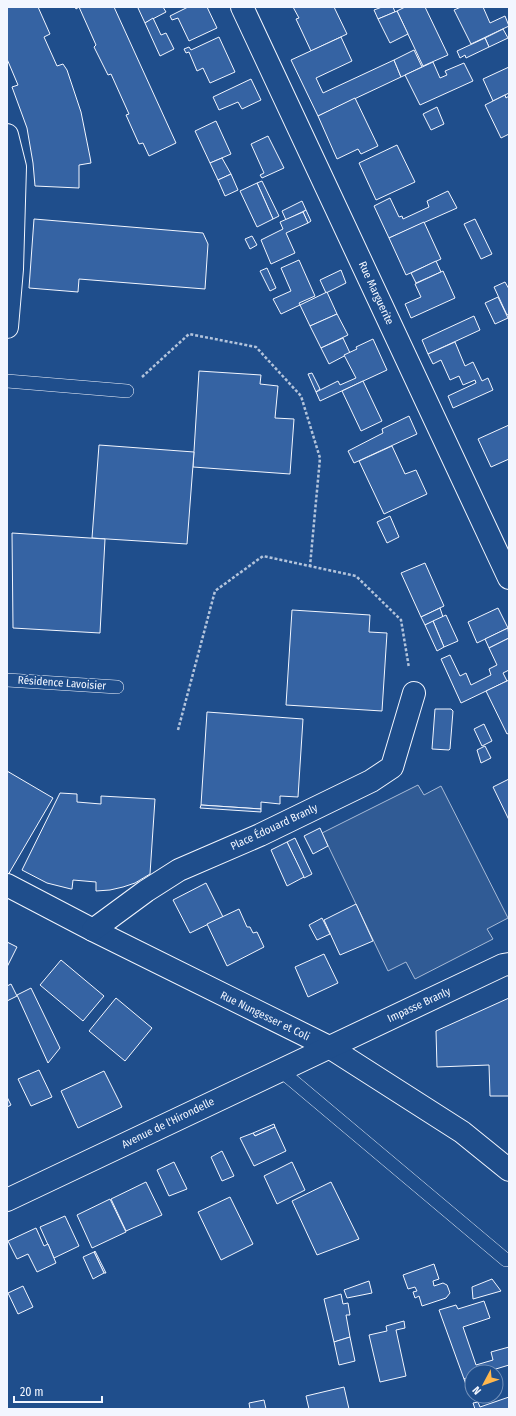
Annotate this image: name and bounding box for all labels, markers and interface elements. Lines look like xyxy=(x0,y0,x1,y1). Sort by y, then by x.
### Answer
street label: Rue Marguerite xyxy=(356,259,396,327)
street label: Résidence Lavoisier xyxy=(17,673,107,693)
street label: Place Édouard Branly xyxy=(228,800,320,853)
street label: Impasse Branly xyxy=(385,985,453,1025)
street label: Rue Nungesser et Coli xyxy=(218,989,312,1043)
street label: Avenue de l'Hirondelle xyxy=(119,1095,217,1151)
north arrow xyxy=(464,1364,504,1404)
scale bar xyxy=(14,1378,102,1404)
text: N xyxy=(470,1383,484,1397)
text: 20 m xyxy=(20,1385,44,1399)

